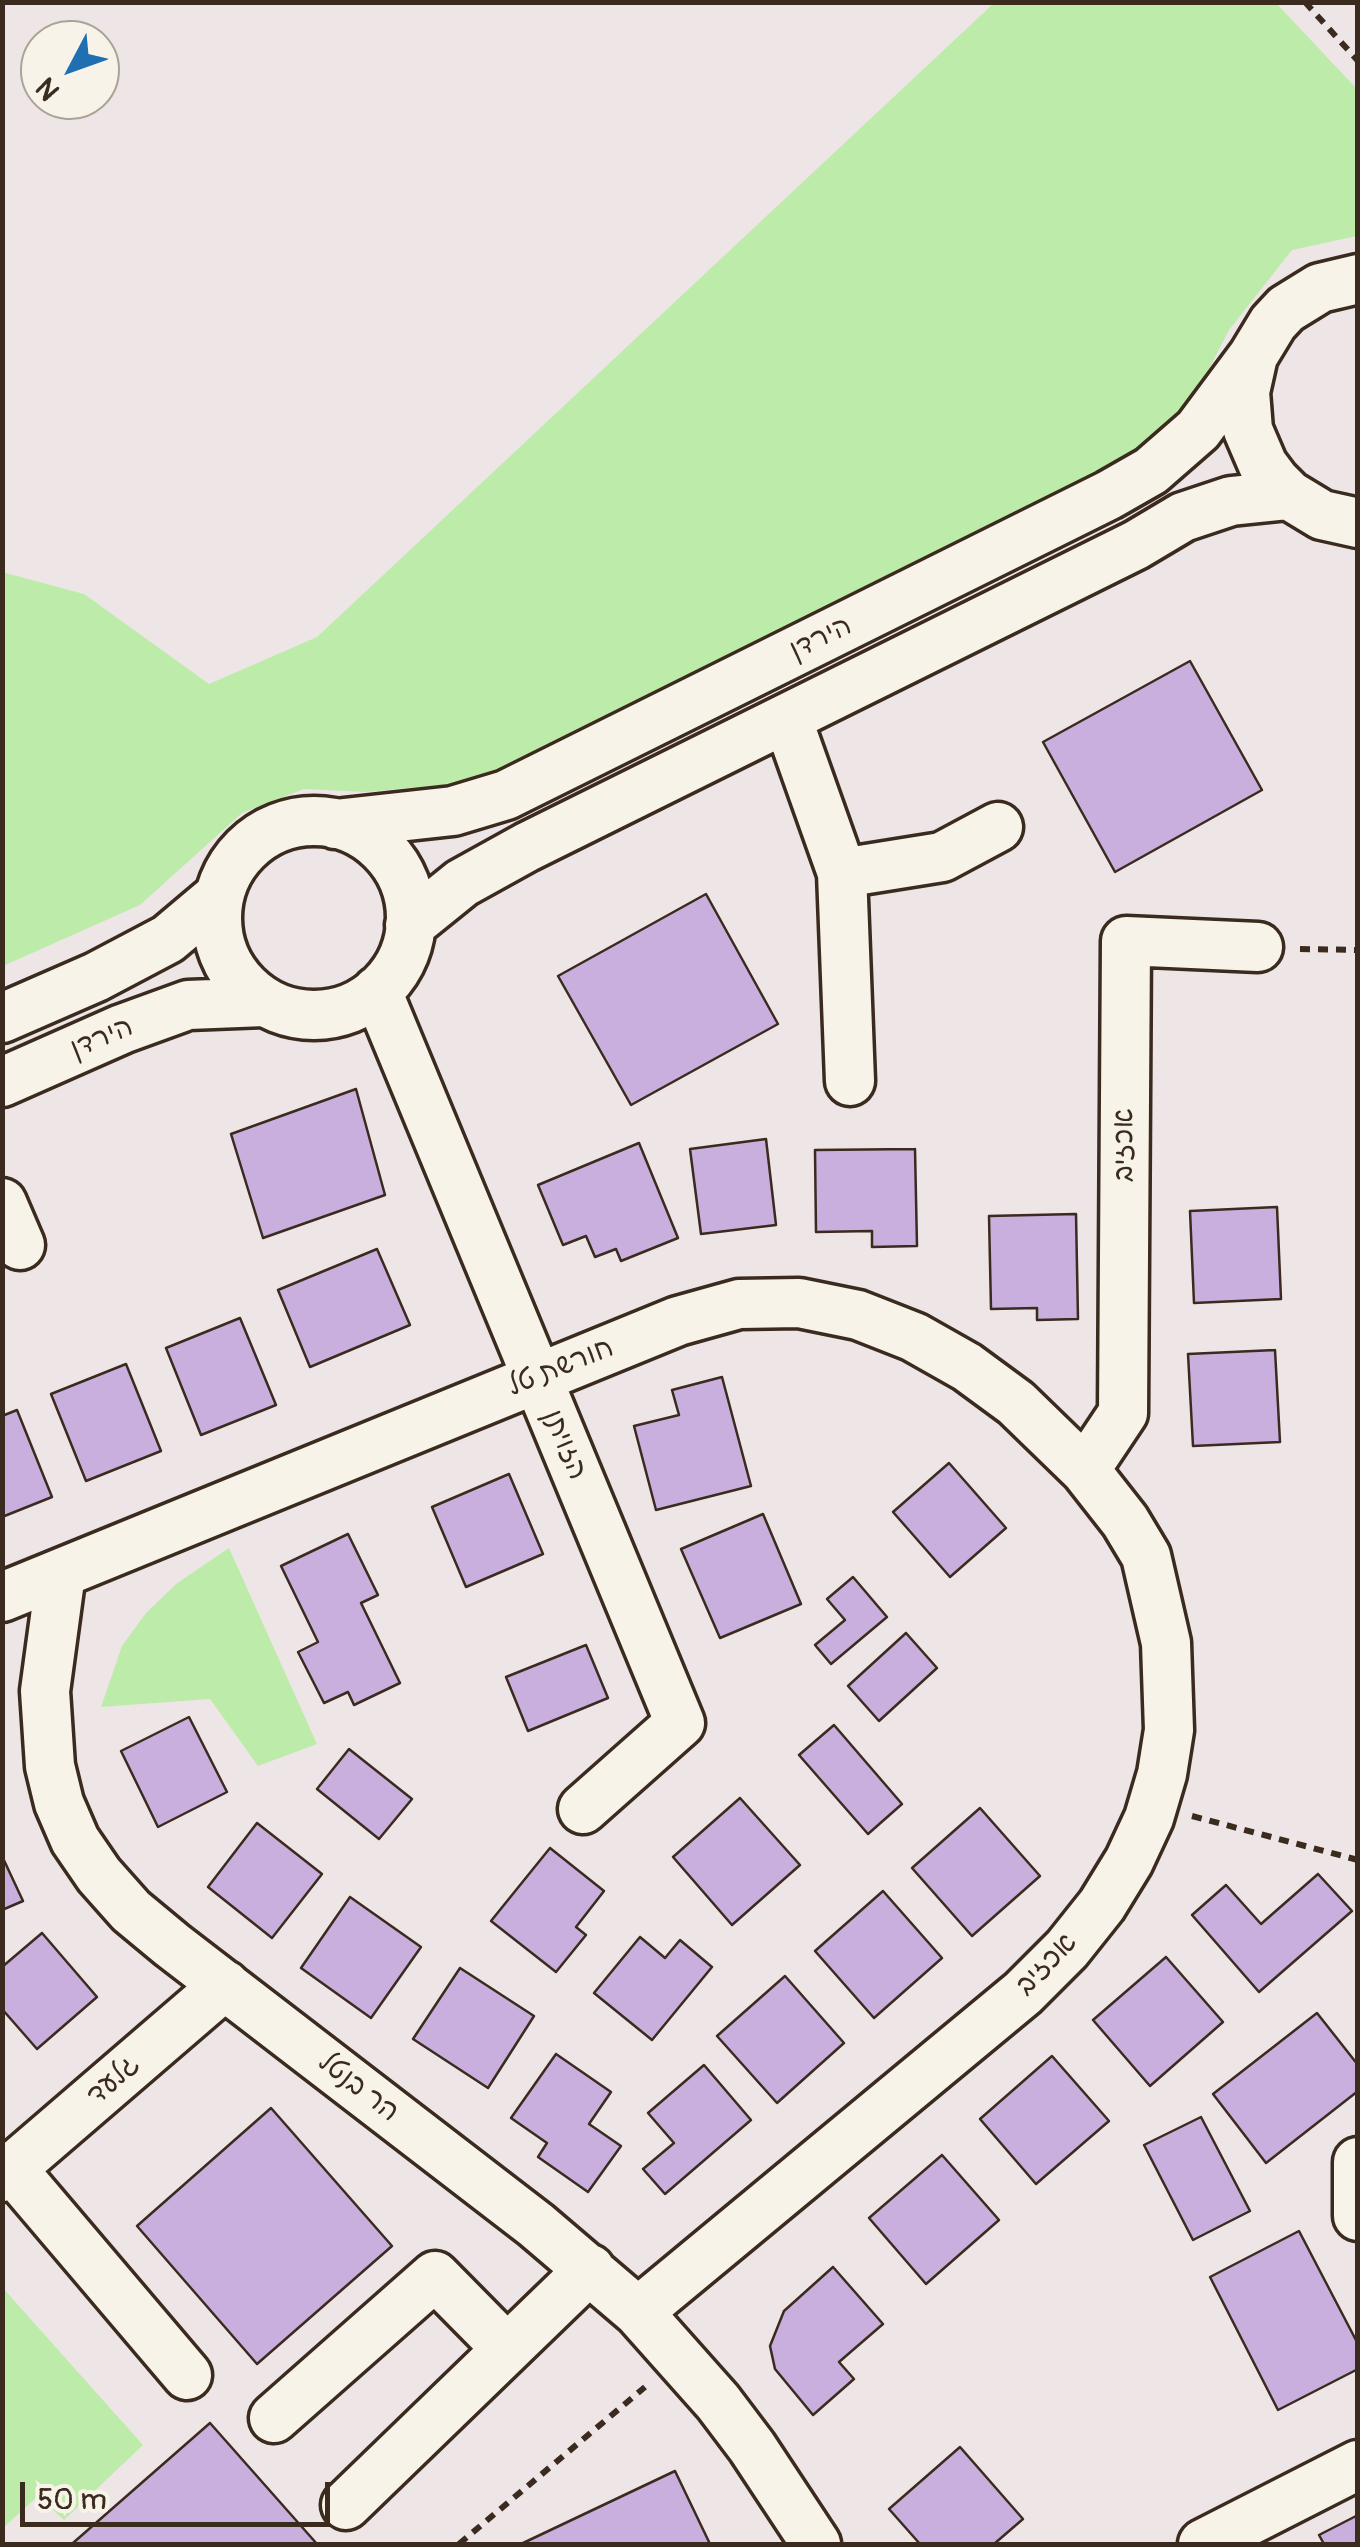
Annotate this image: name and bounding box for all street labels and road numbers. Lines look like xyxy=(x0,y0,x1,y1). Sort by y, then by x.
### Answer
street label: הירדן xyxy=(785,610,857,668)
street label: הירדן xyxy=(66,1011,138,1067)
street label: אכזיב xyxy=(1108,1108,1142,1182)
street label: חורשת טל xyxy=(503,1332,619,1404)
street label: הזויתן xyxy=(534,1405,594,1485)
street label: אכזיב xyxy=(1009,1927,1085,2003)
street label: הר בנטל xyxy=(311,2046,405,2130)
street label: גלעד xyxy=(81,2049,147,2113)

